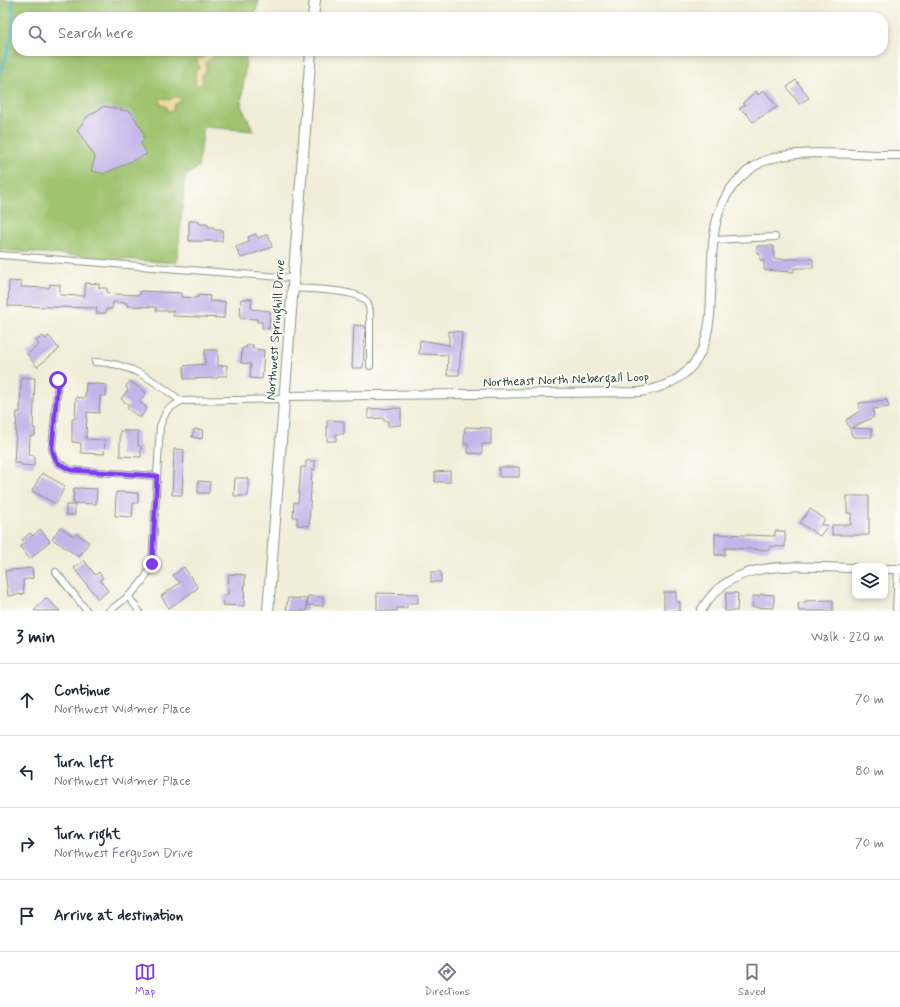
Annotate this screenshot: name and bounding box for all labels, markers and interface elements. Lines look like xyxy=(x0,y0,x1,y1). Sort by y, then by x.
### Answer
search box xyxy=(12,12,888,56)
icon: search xyxy=(26,23,48,45)
text: Search here xyxy=(58,24,134,44)
street label: Northwest Springhill Drive xyxy=(263,259,291,401)
street label: Northeast North Nebergall Loop xyxy=(483,369,649,393)
route start xyxy=(49,371,67,389)
route end xyxy=(143,555,161,573)
map controls xyxy=(852,563,888,599)
button: layers xyxy=(852,563,888,599)
text: 3 min xyxy=(16,626,55,648)
text: Walk · 220 m xyxy=(811,629,884,646)
text: Continue xyxy=(54,681,110,701)
icon: ahead xyxy=(16,689,38,711)
text: 70 m xyxy=(855,691,884,708)
text: Northwest Widmer Place xyxy=(54,701,191,718)
text: Turn left xyxy=(54,753,114,773)
icon: left xyxy=(16,761,38,783)
text: 80 m xyxy=(855,763,884,780)
text: Northwest Widmer Place xyxy=(54,773,191,790)
text: Turn right xyxy=(54,825,121,845)
icon: right xyxy=(16,833,38,855)
text: 70 m xyxy=(855,835,884,852)
text: Northwest Ferguson Drive xyxy=(54,845,193,862)
icon: arrive xyxy=(16,905,38,927)
text: Arrive at destination xyxy=(54,906,183,926)
tab: Map xyxy=(134,961,156,999)
tab: Directions xyxy=(424,961,470,999)
tab: Saved xyxy=(738,961,766,999)

